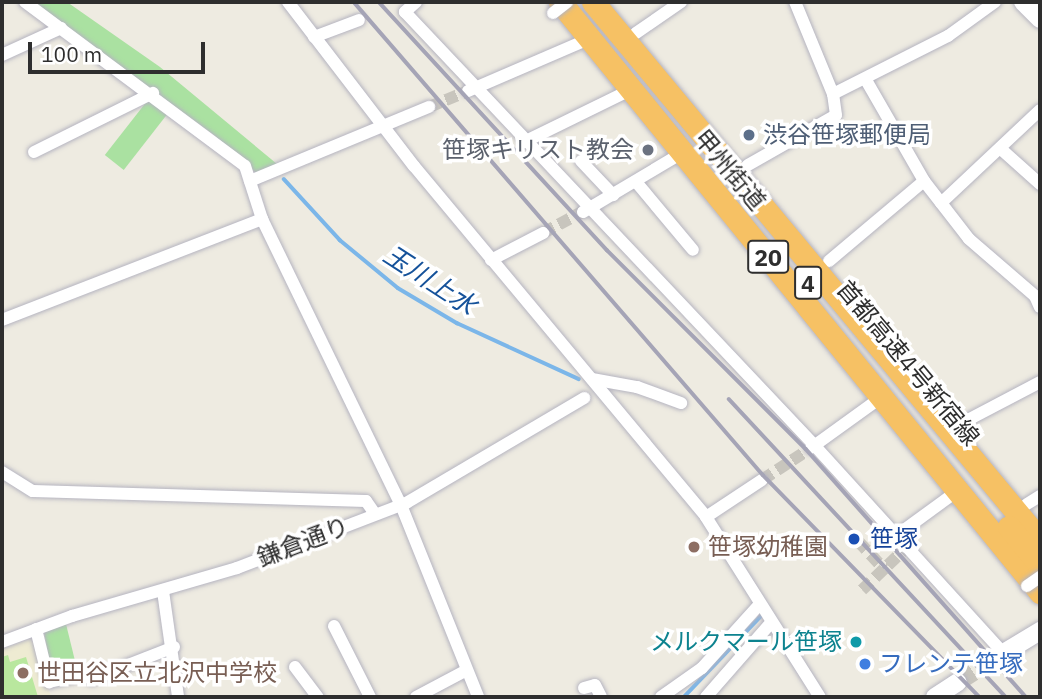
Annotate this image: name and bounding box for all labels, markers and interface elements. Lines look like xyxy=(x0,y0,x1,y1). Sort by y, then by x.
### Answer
scale bar xyxy=(32,28,208,72)
text: 100 m xyxy=(41,40,102,68)
place label: 渋谷笹塚郵便局 xyxy=(763,121,931,149)
street label: 甲州街道 xyxy=(688,124,772,216)
marker: 渋谷笹塚郵便局 xyxy=(741,127,757,143)
place label: 笹塚キリスト教会 xyxy=(442,136,634,164)
marker: 笹塚キリスト教会 xyxy=(640,142,656,158)
road number: 20 xyxy=(747,238,789,276)
water label: 玉川上水 xyxy=(378,239,482,321)
road number: 4 xyxy=(794,264,822,302)
street label: 首都高速4号新宿線 xyxy=(831,275,985,451)
street label: 鎌倉通り xyxy=(253,511,353,573)
place label: 笹塚 xyxy=(870,525,918,553)
marker: 笹塚 xyxy=(844,529,864,549)
place label: 笹塚幼稚園 xyxy=(708,533,828,561)
marker: 笹塚幼稚園 xyxy=(686,539,702,555)
place label: メルクマール笹塚 xyxy=(650,628,842,656)
marker: メルクマール笹塚 xyxy=(848,634,864,650)
place label: フレンテ笹塚 xyxy=(879,650,1023,678)
marker: フレンテ笹塚 xyxy=(857,656,873,672)
place label: 世田谷区立北沢中学校 xyxy=(37,659,277,687)
marker: 世田谷区立北沢中学校 xyxy=(15,665,31,681)

